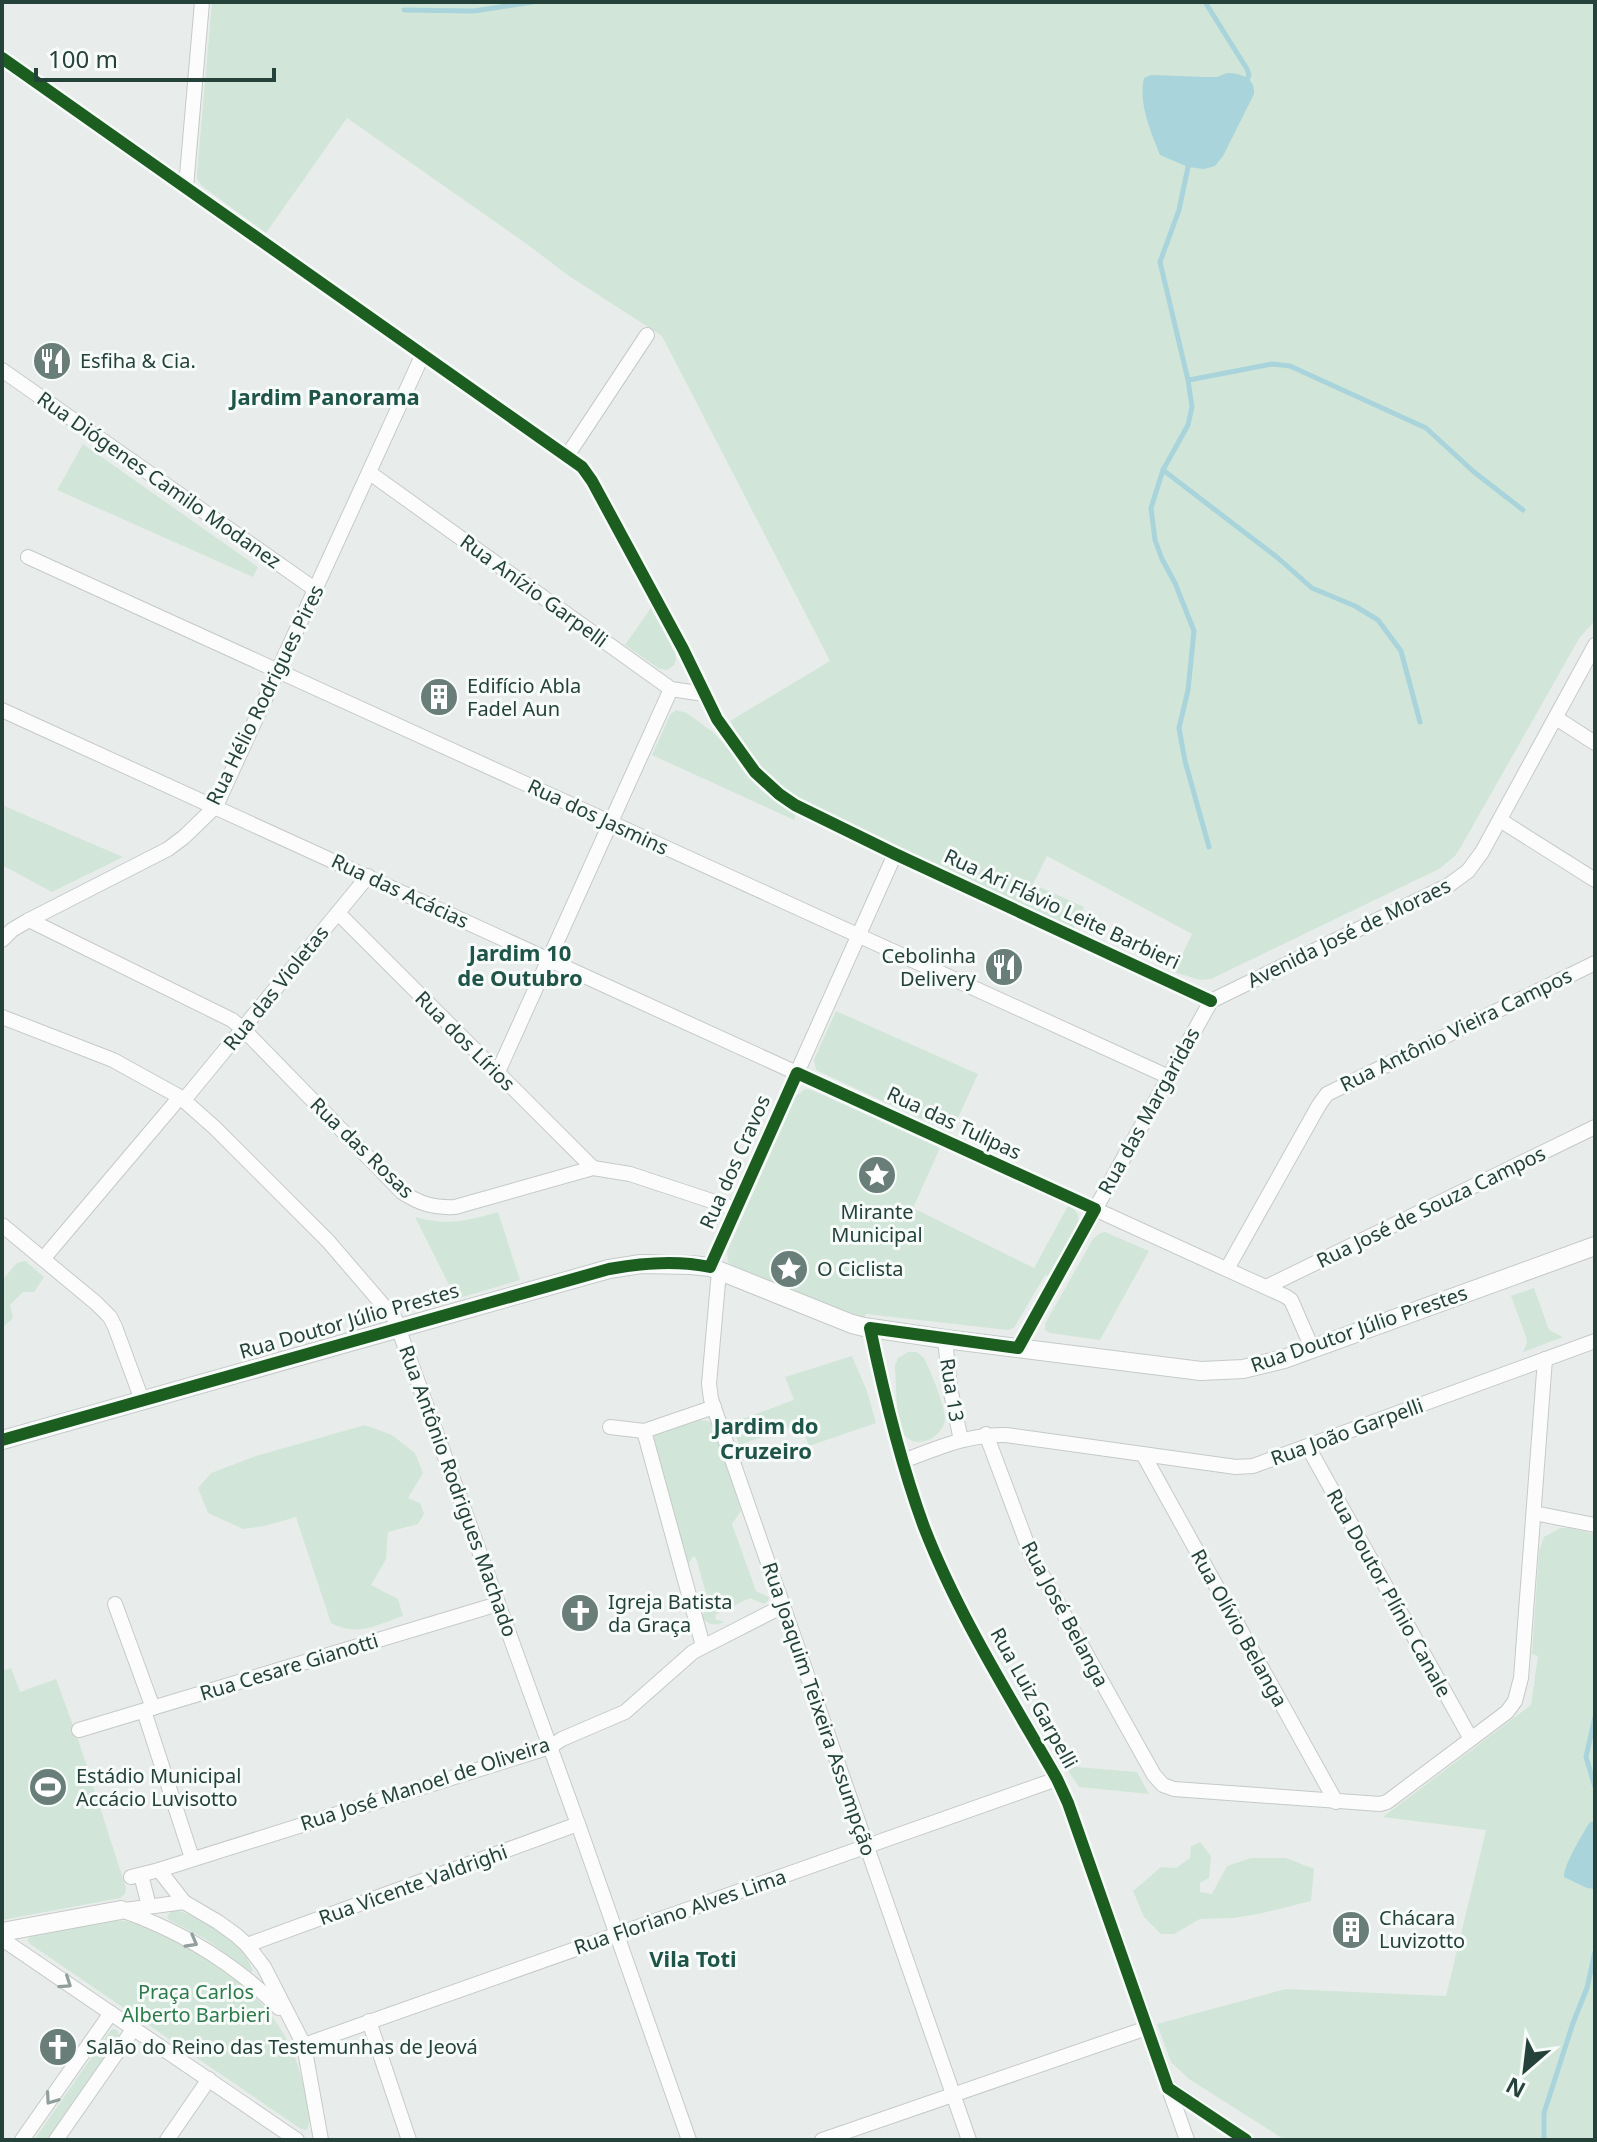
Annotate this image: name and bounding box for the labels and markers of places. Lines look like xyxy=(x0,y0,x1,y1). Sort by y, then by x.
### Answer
restaurant icon: Esfiha & Cia. xyxy=(31,340,73,382)
place label: Esfiha & Cia. xyxy=(80,347,196,374)
place label: Edifício Abla Fadel Aun xyxy=(467,672,581,722)
building icon: Edifício Abla Fadel Aun xyxy=(418,676,460,718)
place label: Cebolinha Delivery xyxy=(881,942,977,992)
restaurant icon: Cebolinha Delivery xyxy=(983,946,1025,988)
place icon: Mirante Municipal xyxy=(856,1154,898,1196)
place label: Mirante Municipal xyxy=(831,1198,923,1248)
place icon: O Ciclista xyxy=(768,1248,810,1290)
place label: O Ciclista xyxy=(817,1255,904,1282)
place label: Igreja Batista da Graça xyxy=(608,1588,732,1638)
church icon: Igreja Batista da Graça xyxy=(559,1592,601,1634)
place label: Estádio Municipal Accácio Luvisotto xyxy=(76,1762,241,1812)
sports icon: Estádio Municipal Accácio Luvisotto xyxy=(27,1766,69,1808)
place label: Chácara Luvizotto xyxy=(1379,1904,1465,1954)
building icon: Chácara Luvizotto xyxy=(1330,1909,1372,1951)
church icon: Salão do Reino das Testemunhas de Jeová xyxy=(37,2026,79,2068)
place label: Salão do Reino das Testemunhas de Jeová xyxy=(86,2033,478,2060)

